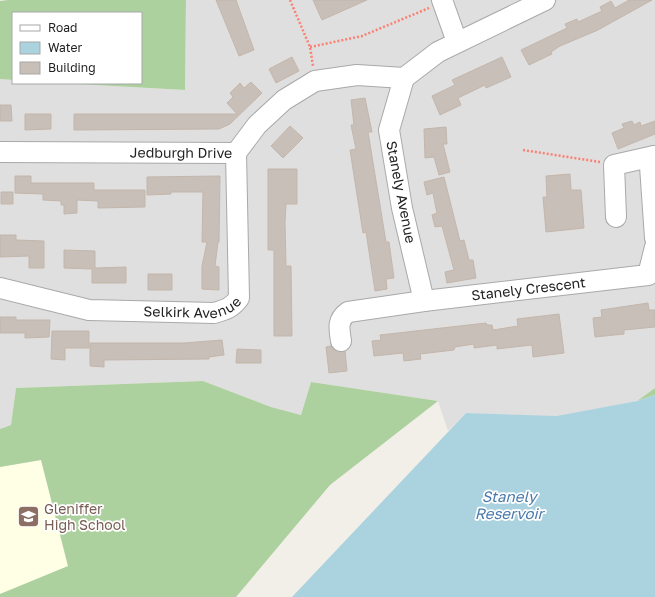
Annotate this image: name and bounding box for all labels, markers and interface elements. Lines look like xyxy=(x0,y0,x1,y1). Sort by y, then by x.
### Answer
legend xyxy=(12,12,142,84)
text: Road xyxy=(48,20,77,35)
text: Water xyxy=(48,40,82,55)
text: Building xyxy=(48,60,96,75)
street label: Stanely Avenue xyxy=(383,139,420,245)
street label: Jedburgh Drive xyxy=(130,144,232,161)
street label: Stanely Crescent xyxy=(470,273,586,303)
street label: Selkirk Avenue xyxy=(143,293,244,321)
water label: Stanely Reservoir xyxy=(475,487,545,522)
place label: Gleniffer High School xyxy=(44,500,126,533)
school or university icon: Gleniffer High School xyxy=(15,504,41,530)

